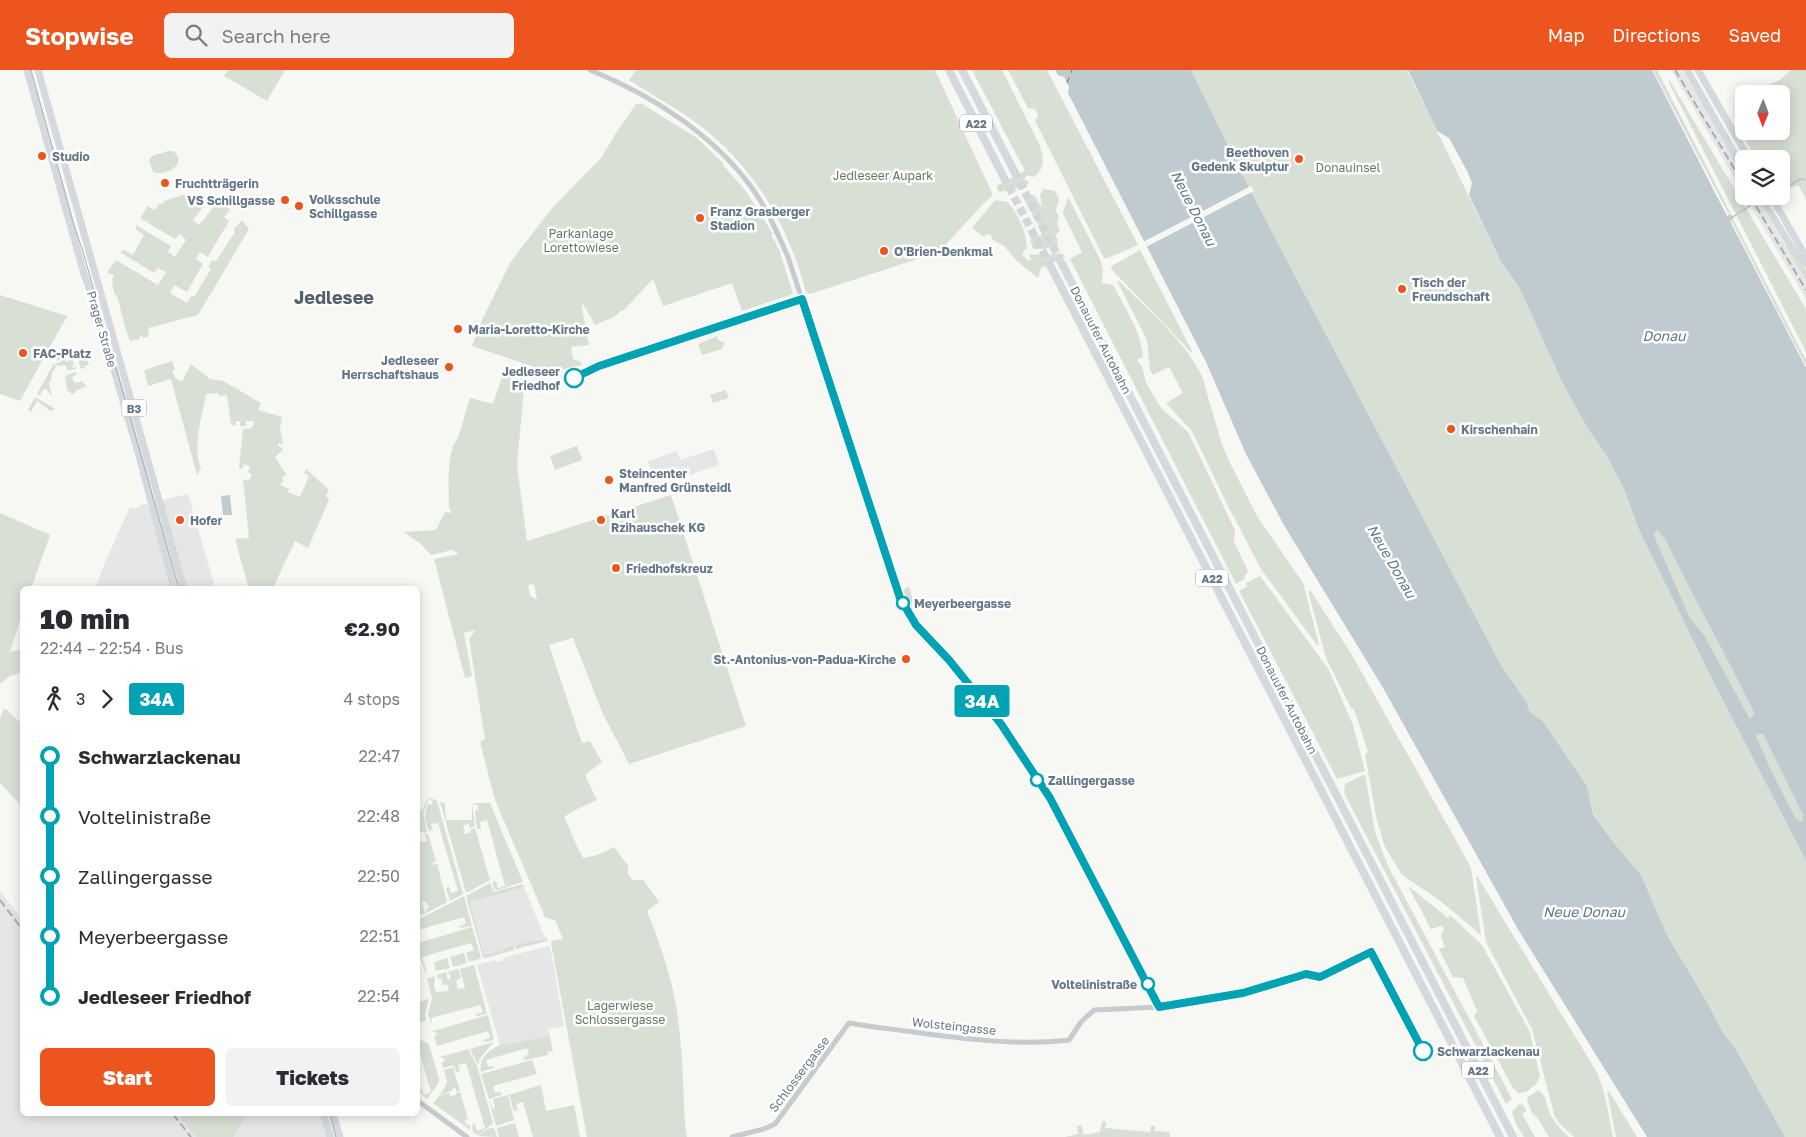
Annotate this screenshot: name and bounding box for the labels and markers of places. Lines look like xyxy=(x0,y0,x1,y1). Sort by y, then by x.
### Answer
place label: Beethoven Gedenk Skulptur xyxy=(1191,145,1289,174)
place label: Studio xyxy=(52,149,90,164)
marker: Studio xyxy=(36,150,48,162)
marker: Beethoven Gedenk Skulptur xyxy=(1293,153,1305,165)
place label: Fruchtträgerin xyxy=(175,176,259,191)
marker: Fruchtträgerin xyxy=(159,177,171,189)
place label: Volksschule Schillgasse xyxy=(309,192,381,221)
place label: VS Schillgasse xyxy=(187,193,275,208)
marker: VS Schillgasse xyxy=(279,194,291,206)
marker: Volksschule Schillgasse xyxy=(293,200,305,212)
place label: Franz Grasberger Stadion xyxy=(710,204,810,233)
marker: Franz Grasberger Stadion xyxy=(694,212,706,224)
place label: O'Brien-Denkmal xyxy=(894,244,993,259)
marker: O'Brien-Denkmal xyxy=(878,245,890,257)
place label: Tisch der Freundschaft xyxy=(1412,275,1490,304)
marker: Tisch der Freundschaft xyxy=(1396,283,1408,295)
place label: Maria-Loretto-Kirche xyxy=(468,322,590,337)
marker: Maria-Loretto-Kirche xyxy=(452,323,464,335)
place label: FAC-Platz xyxy=(33,346,91,361)
marker: FAC-Platz xyxy=(17,347,29,359)
place label: Jedleseer Herrschaftshaus xyxy=(341,353,439,382)
marker: Jedleseer Herrschaftshaus xyxy=(443,361,455,373)
place label: Jedleseer Friedhof xyxy=(502,364,561,393)
marker: Jedleseer Friedhof xyxy=(564,368,584,388)
place label: Kirschenhain xyxy=(1461,422,1538,437)
marker: Kirschenhain xyxy=(1445,423,1457,435)
place label: Steincenter Manfred Grünsteidl xyxy=(619,466,731,495)
marker: Steincenter Manfred Grünsteidl xyxy=(603,474,615,486)
place label: Karl Rzihauschek KG xyxy=(611,506,706,535)
place label: Hofer xyxy=(190,513,223,528)
marker: Hofer xyxy=(174,514,186,526)
marker: Karl Rzihauschek KG xyxy=(595,514,607,526)
place label: Friedhofskreuz xyxy=(626,561,713,576)
marker: Friedhofskreuz xyxy=(610,562,622,574)
marker: Meyerbeergasse xyxy=(896,596,910,610)
place label: Meyerbeergasse xyxy=(914,596,1011,611)
place label: St.-Antonius-von-Padua-Kirche xyxy=(713,652,896,667)
marker: St.-Antonius-von-Padua-Kirche xyxy=(900,653,912,665)
marker: Zallingergasse xyxy=(1030,773,1044,787)
place label: Zallingergasse xyxy=(1048,773,1135,788)
place label: Voltelinistraße xyxy=(1051,977,1137,992)
marker: Voltelinistraße xyxy=(1141,977,1155,991)
marker: Schwarzlackenau xyxy=(1413,1041,1433,1061)
place label: Schwarzlackenau xyxy=(1437,1044,1540,1059)

